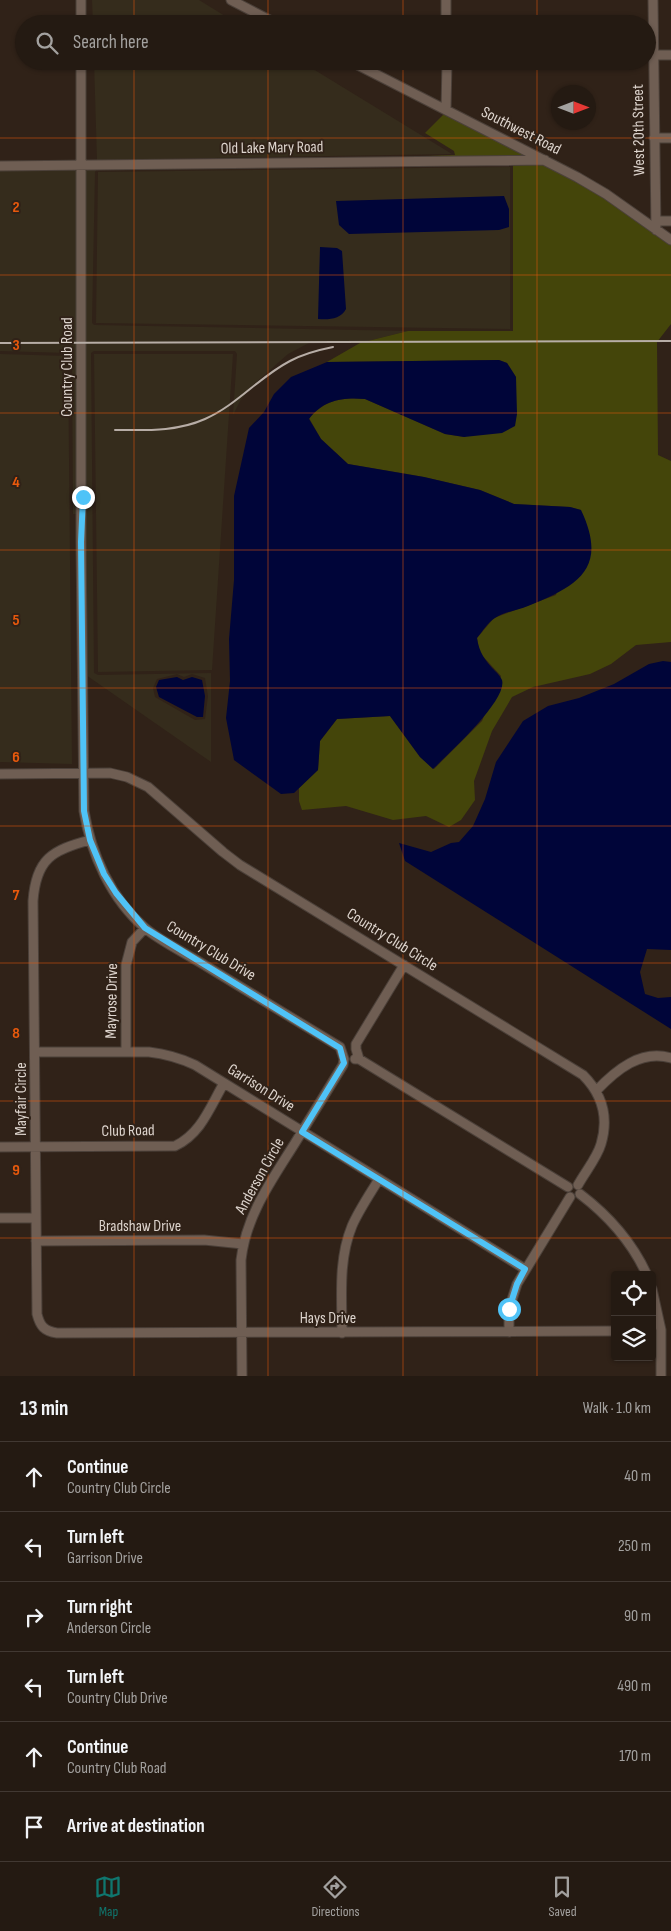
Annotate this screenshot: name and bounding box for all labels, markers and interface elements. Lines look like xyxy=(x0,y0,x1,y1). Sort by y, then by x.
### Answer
search box xyxy=(15,15,656,70)
icon: search xyxy=(33,29,61,57)
text: Search here xyxy=(73,31,149,54)
street label: West 20th Street xyxy=(629,84,649,176)
north arrow xyxy=(551,85,596,130)
street label: Southwest Road xyxy=(478,103,564,159)
street label: Old Lake Mary Road xyxy=(220,138,324,158)
text: 2 xyxy=(12,198,20,217)
street label: Country Club Road xyxy=(58,317,77,417)
text: 3 xyxy=(12,336,20,355)
text: 4 xyxy=(12,473,20,492)
route end xyxy=(72,486,95,509)
text: 5 xyxy=(12,611,20,630)
text: 6 xyxy=(12,748,20,767)
text: 7 xyxy=(13,886,20,905)
street label: Country Club Circle xyxy=(343,904,441,976)
street label: Country Club Drive xyxy=(163,917,259,985)
street label: Mayrose Drive xyxy=(102,963,122,1039)
text: 8 xyxy=(12,1024,20,1043)
street label: Garrison Drive xyxy=(224,1060,298,1116)
street label: Mayfair Circle xyxy=(12,1062,31,1136)
street label: Club Road xyxy=(101,1121,155,1141)
street label: Anderson Circle xyxy=(231,1135,289,1218)
text: 9 xyxy=(12,1161,20,1180)
street label: Bradshaw Drive xyxy=(99,1217,181,1236)
map controls xyxy=(611,1271,656,1361)
button: locate xyxy=(611,1271,656,1316)
route start xyxy=(498,1298,521,1321)
street label: Hays Drive xyxy=(300,1309,356,1328)
button: layers xyxy=(611,1316,656,1361)
text: 13 min xyxy=(20,1396,68,1421)
text: Walk · 1.0 km xyxy=(583,1399,651,1418)
text: Continue xyxy=(67,1456,128,1479)
icon: ahead xyxy=(20,1463,48,1491)
text: 40 m xyxy=(624,1467,651,1486)
text: Country Club Circle xyxy=(67,1479,171,1498)
text: Turn left xyxy=(67,1526,124,1549)
icon: left xyxy=(20,1533,48,1561)
text: 250 m xyxy=(618,1537,651,1556)
text: Garrison Drive xyxy=(67,1549,143,1568)
text: Turn right xyxy=(67,1596,132,1619)
icon: right xyxy=(20,1603,48,1631)
text: 90 m xyxy=(624,1607,651,1626)
text: Anderson Circle xyxy=(67,1619,151,1638)
text: Turn left xyxy=(67,1666,124,1689)
icon: left xyxy=(20,1673,48,1701)
text: 490 m xyxy=(617,1677,651,1696)
text: Country Club Drive xyxy=(67,1689,168,1708)
text: Continue xyxy=(67,1736,128,1759)
icon: ahead xyxy=(20,1743,48,1771)
text: 170 m xyxy=(619,1747,651,1766)
text: Country Club Road xyxy=(67,1759,167,1778)
icon: arrive xyxy=(20,1813,48,1841)
text: Arrive at destination xyxy=(67,1815,205,1838)
tab: Map xyxy=(94,1873,122,1920)
tab: Directions xyxy=(311,1873,360,1920)
tab: Saved xyxy=(548,1873,577,1920)

